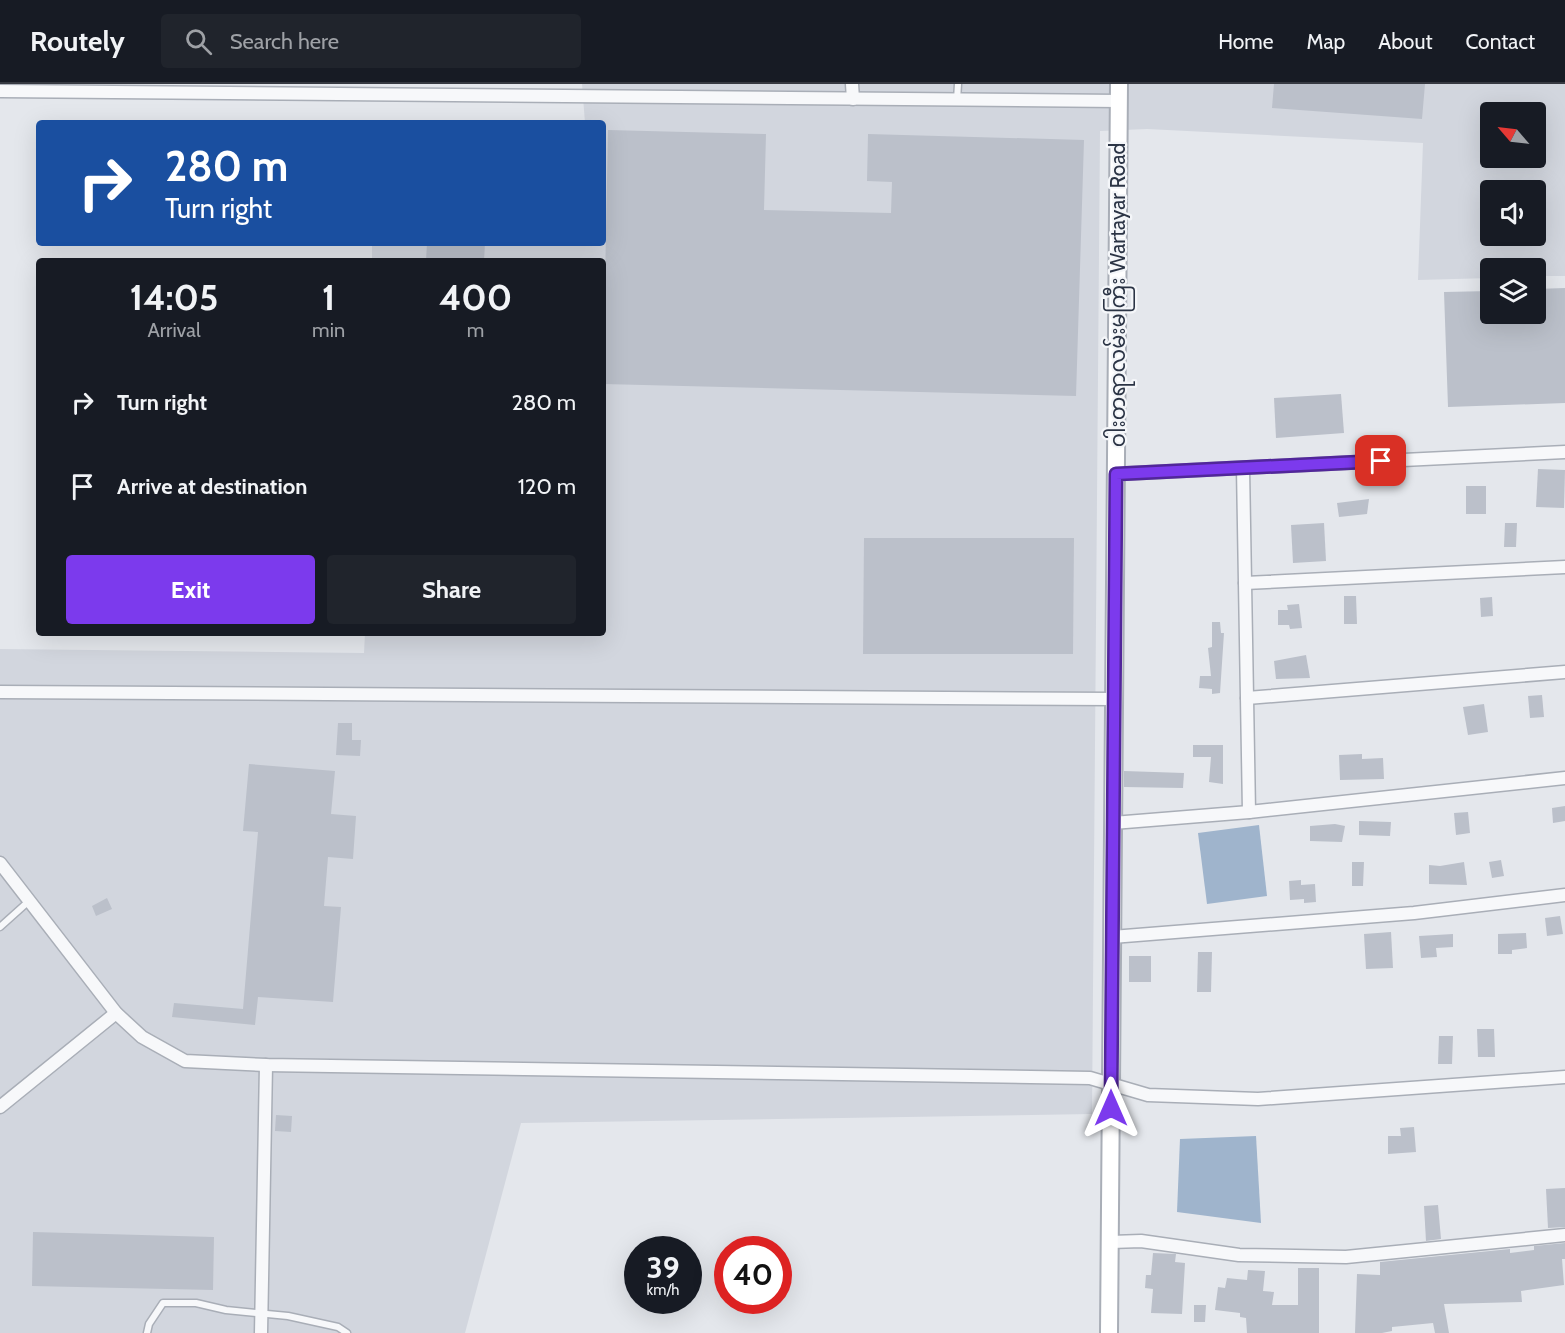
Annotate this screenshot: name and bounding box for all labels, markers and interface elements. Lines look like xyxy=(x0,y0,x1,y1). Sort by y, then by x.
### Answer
search box xyxy=(161,14,581,68)
text: Routely xyxy=(30,24,125,58)
icon: search xyxy=(182,25,215,58)
text: Search here xyxy=(230,28,339,55)
text: Home xyxy=(1218,29,1274,54)
text: Map xyxy=(1307,29,1345,54)
text: About xyxy=(1378,29,1432,54)
text: Contact xyxy=(1465,29,1535,54)
north arrow xyxy=(1480,102,1546,168)
map controls xyxy=(1480,102,1546,324)
text: 280 m xyxy=(165,140,288,192)
street label: ဝါးတရာလမ်းမကြီး Wartayar Road xyxy=(1102,143,1135,447)
icon: right xyxy=(66,144,144,222)
button: sound xyxy=(1480,180,1546,246)
text: Turn right xyxy=(165,192,272,225)
button: layers xyxy=(1480,258,1546,324)
text: 14:05 xyxy=(130,275,218,319)
text: 1 xyxy=(322,275,335,319)
text: 400 xyxy=(439,275,512,319)
text: Arrival xyxy=(147,318,201,342)
text: min xyxy=(312,318,345,342)
text: m xyxy=(467,318,484,342)
icon: right xyxy=(66,386,99,419)
text: Turn right xyxy=(117,389,207,416)
text: 280 m xyxy=(512,389,576,416)
pin xyxy=(1355,435,1406,486)
icon: arrive xyxy=(1364,444,1397,477)
icon: arrive xyxy=(66,470,99,503)
text: Arrive at destination xyxy=(117,473,307,500)
text: 120 m xyxy=(518,473,576,500)
button: Exit xyxy=(66,555,315,624)
button: Share xyxy=(327,555,576,624)
position arrow xyxy=(1079,1076,1143,1140)
speed limit sign: 40 xyxy=(714,1236,792,1314)
text: 39 xyxy=(646,1249,680,1286)
text: km/h xyxy=(647,1281,679,1299)

